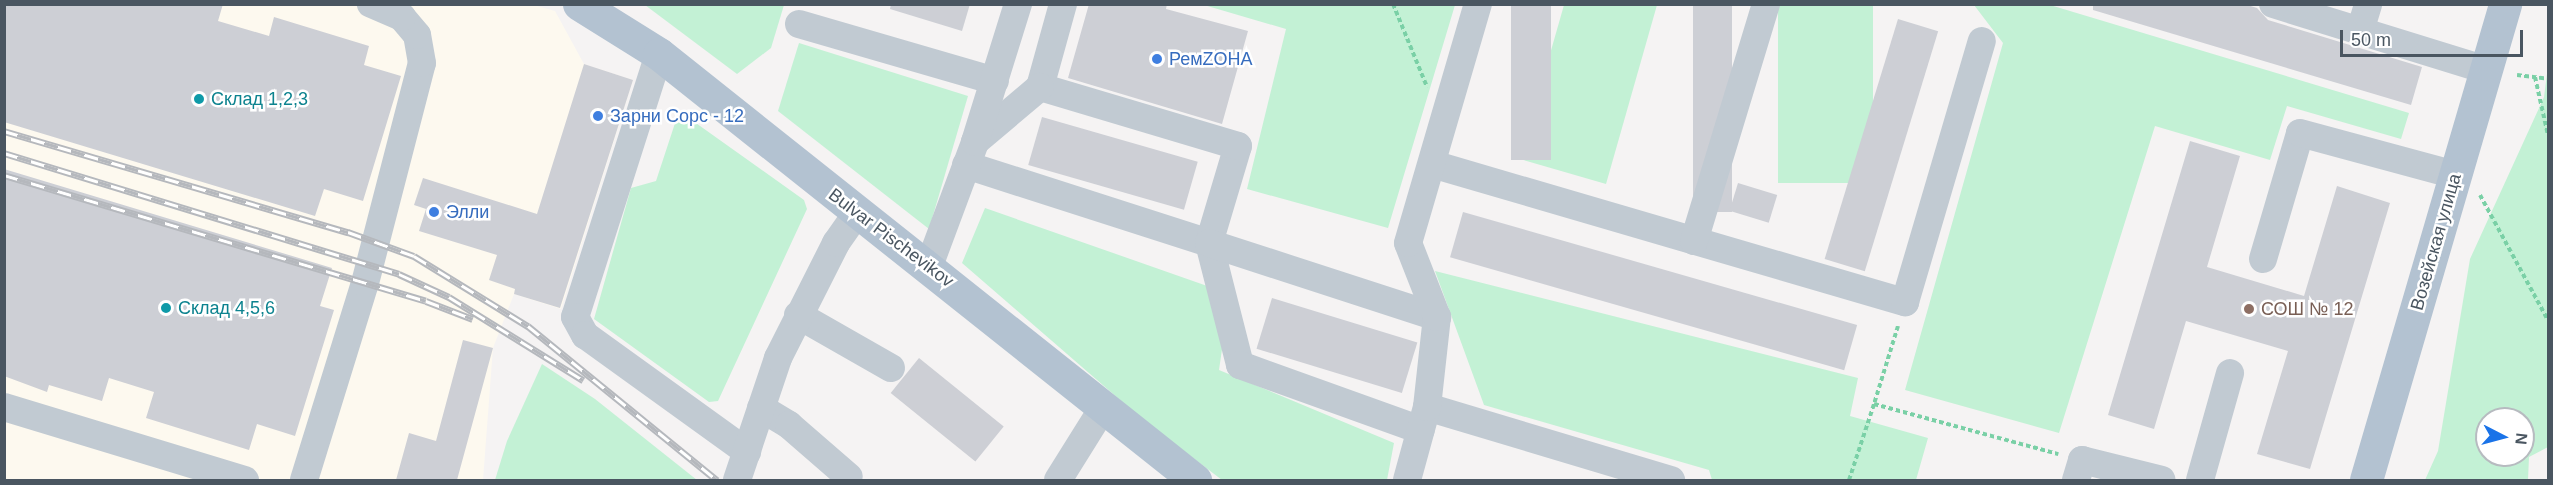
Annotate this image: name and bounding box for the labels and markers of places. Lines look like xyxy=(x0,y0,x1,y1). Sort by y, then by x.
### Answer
place label: РемZОНА xyxy=(1169,48,1253,70)
marker: РемZОНА xyxy=(1150,52,1164,66)
place label: Склад 1,2,3 xyxy=(211,88,308,110)
marker: Склад 1,2,3 xyxy=(192,92,206,106)
place label: Зарни Сорс - 12 xyxy=(610,105,744,127)
marker: Зарни Сорс - 12 xyxy=(591,109,605,123)
place label: Элли xyxy=(446,201,489,223)
marker: Элли xyxy=(427,205,441,219)
place label: Склад 4,5,6 xyxy=(178,297,275,319)
place label: СОШ № 12 xyxy=(2261,298,2353,320)
marker: Склад 4,5,6 xyxy=(159,301,173,315)
marker: СОШ № 12 xyxy=(2242,302,2256,316)

